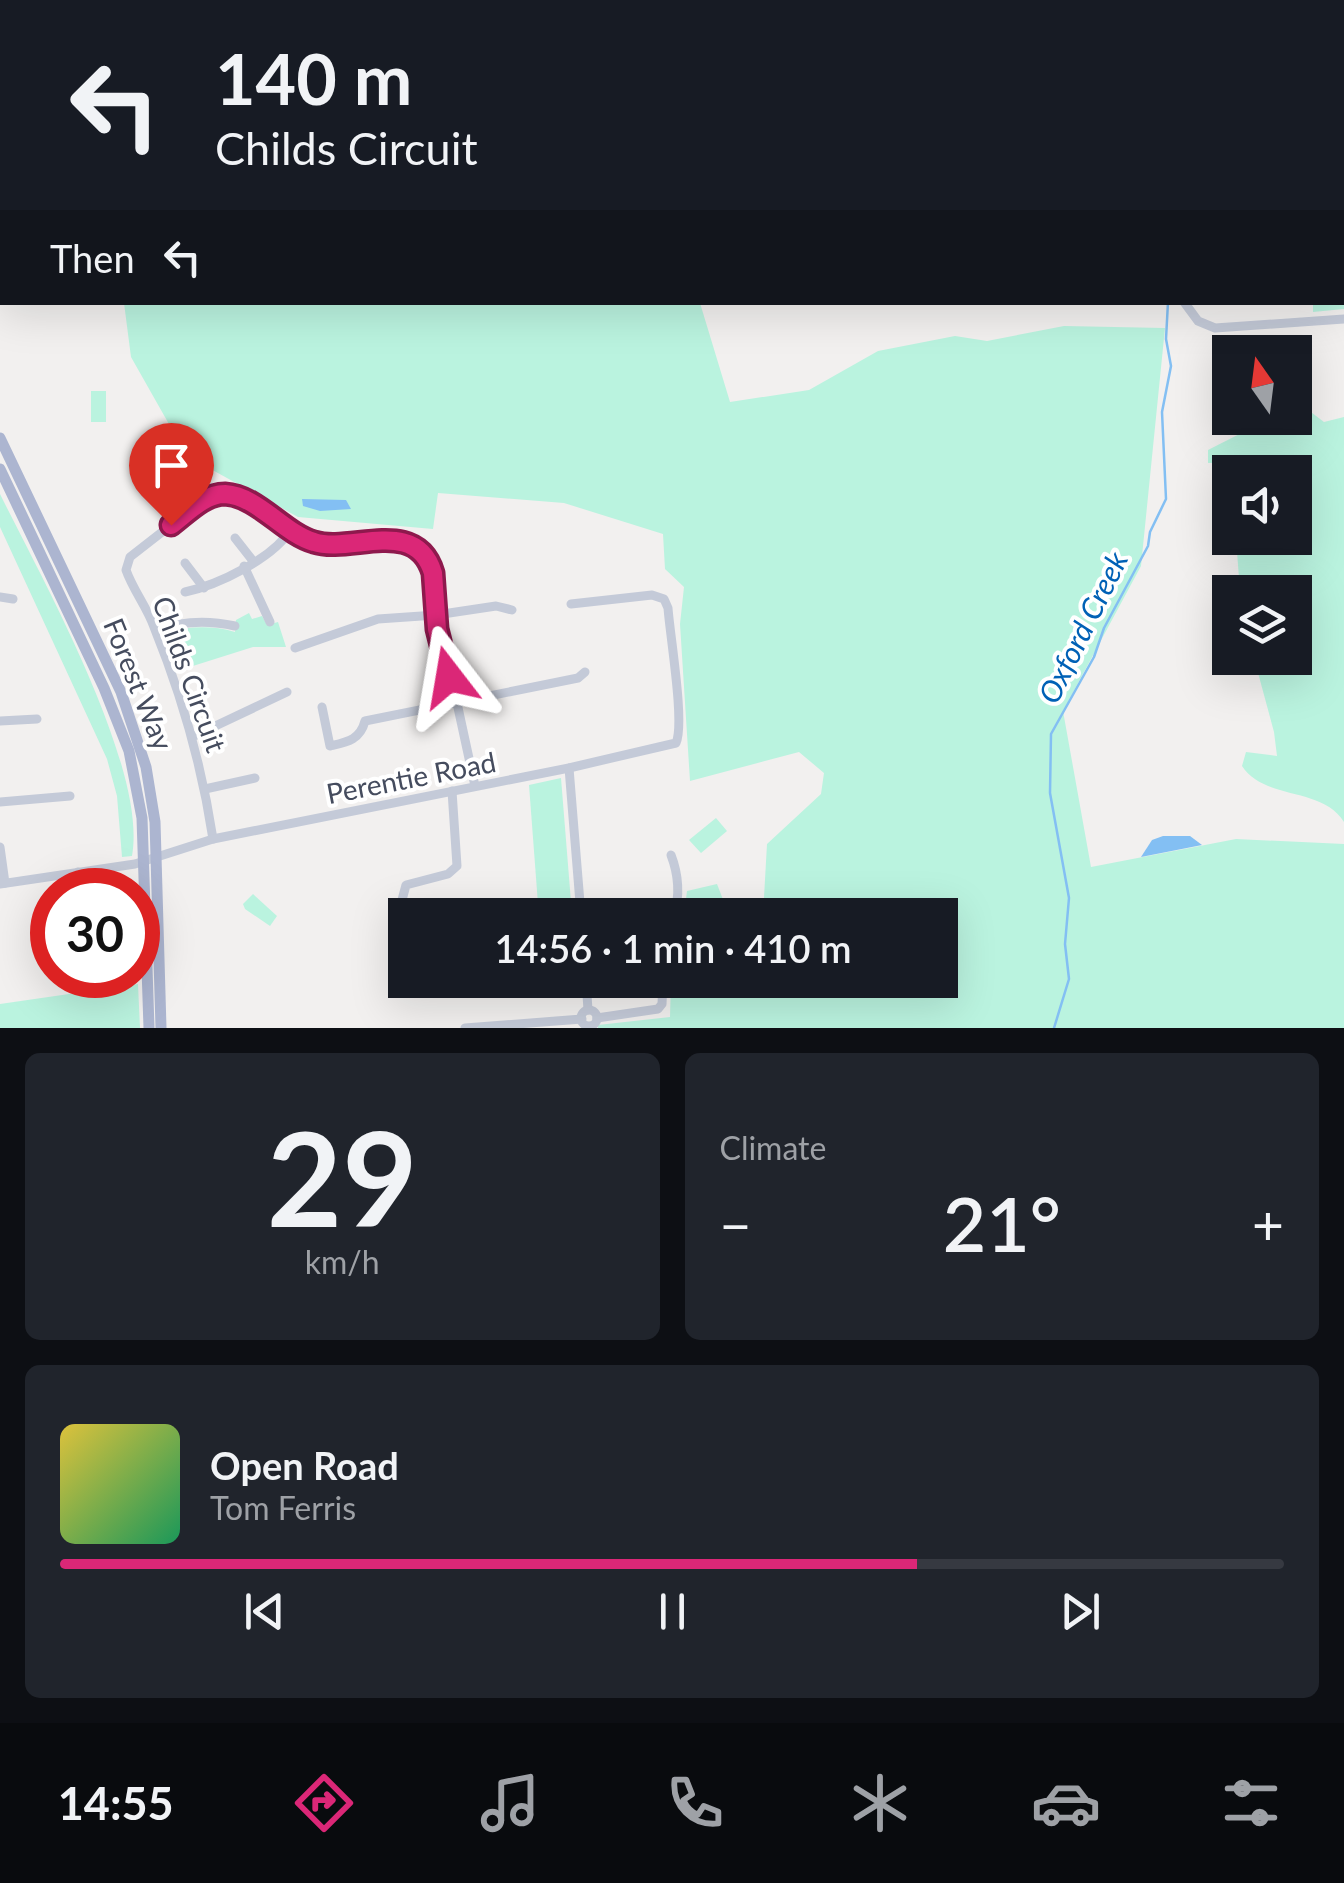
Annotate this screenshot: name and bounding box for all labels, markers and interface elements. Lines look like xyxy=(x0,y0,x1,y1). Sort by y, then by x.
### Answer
text: 140 m xyxy=(215,36,412,120)
icon: left xyxy=(50,40,180,170)
text: Childs Circuit xyxy=(215,121,478,175)
icon: left xyxy=(155,230,210,285)
text: Then xyxy=(50,235,135,281)
north arrow xyxy=(1212,335,1312,435)
map controls xyxy=(1212,335,1312,675)
pin xyxy=(129,423,214,526)
icon: arrive xyxy=(144,438,199,493)
button: sound xyxy=(1212,455,1312,555)
water label: Oxford Creek xyxy=(1030,545,1134,709)
button: layers xyxy=(1212,575,1312,675)
street label: Childs Circuit xyxy=(146,591,234,757)
street label: Forest Way xyxy=(97,613,181,755)
position arrow xyxy=(397,625,501,729)
street label: Perentie Road xyxy=(323,744,499,810)
speed limit sign: 30 xyxy=(30,868,160,998)
text: 14:56 · 1 min · 410 m xyxy=(495,925,851,971)
text: 29 xyxy=(267,1099,418,1255)
text: Climate xyxy=(720,1128,826,1167)
text: 21° xyxy=(943,1178,1061,1268)
text: − xyxy=(720,1191,751,1257)
text: + xyxy=(1252,1191,1284,1257)
text: km/h xyxy=(305,1242,380,1281)
text: Open Road xyxy=(210,1442,399,1488)
text: Tom Ferris xyxy=(210,1488,356,1527)
icon: previous xyxy=(237,1584,292,1639)
icon: pause xyxy=(645,1584,700,1639)
icon: next xyxy=(1053,1584,1108,1639)
icon: directions xyxy=(289,1768,359,1838)
icon: music xyxy=(475,1768,545,1838)
icon: phone xyxy=(660,1768,730,1838)
icon: climate xyxy=(845,1768,915,1838)
icon: car xyxy=(1031,1768,1101,1838)
icon: filters xyxy=(1216,1768,1286,1838)
text: 14:55 xyxy=(58,1776,174,1830)

